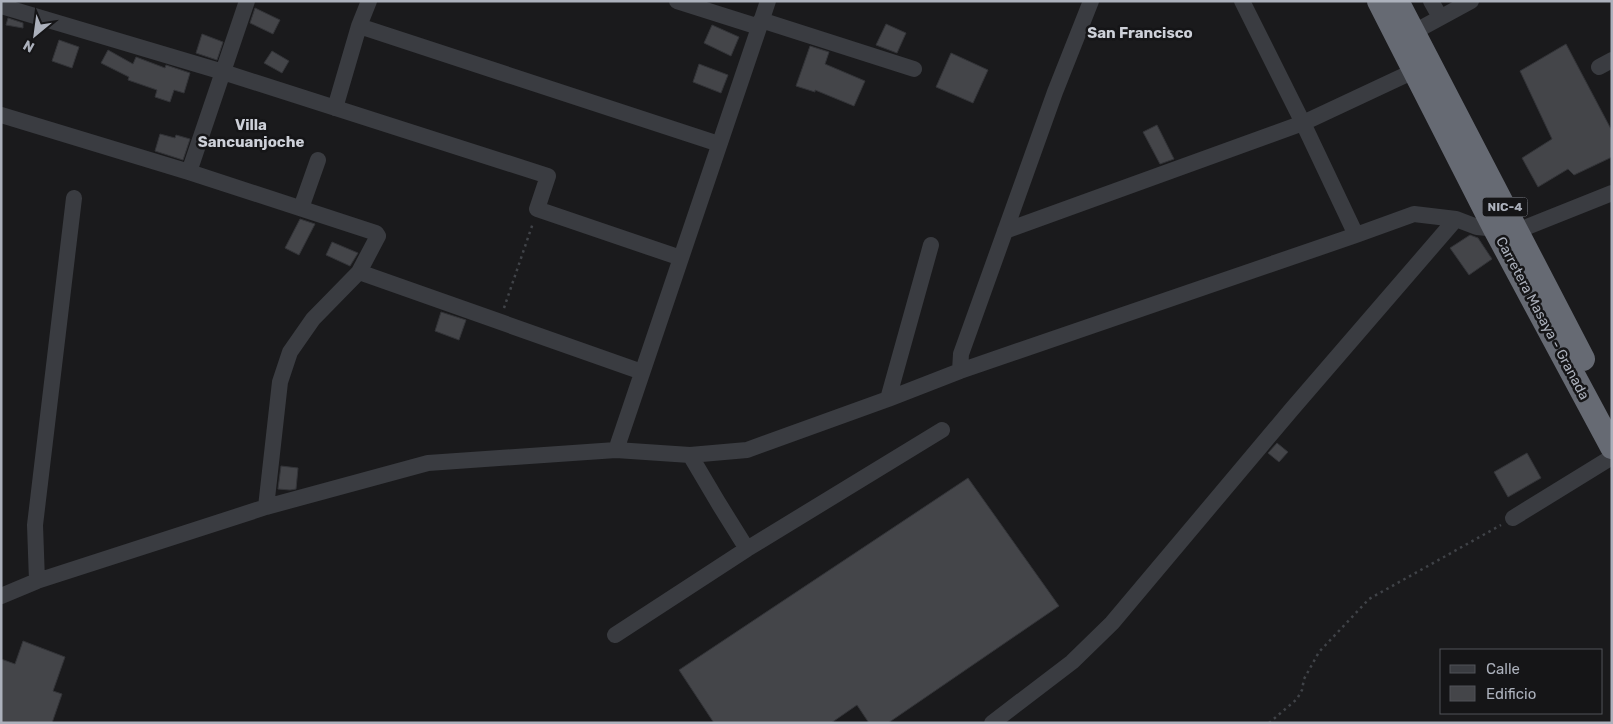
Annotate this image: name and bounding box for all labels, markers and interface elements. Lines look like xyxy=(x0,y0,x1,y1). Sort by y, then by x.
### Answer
north arrow xyxy=(10,10,60,60)
district label: San Francisco xyxy=(1087,24,1193,42)
text: N xyxy=(20,36,37,56)
district label: Villa Sancuanjoche xyxy=(198,116,304,151)
road number: NIC-4 xyxy=(1482,198,1528,216)
street label: Carretera Masaya - Granada xyxy=(1492,234,1593,403)
legend xyxy=(1440,649,1603,714)
text: Calle xyxy=(1486,660,1520,678)
text: Edificio xyxy=(1486,685,1536,703)

